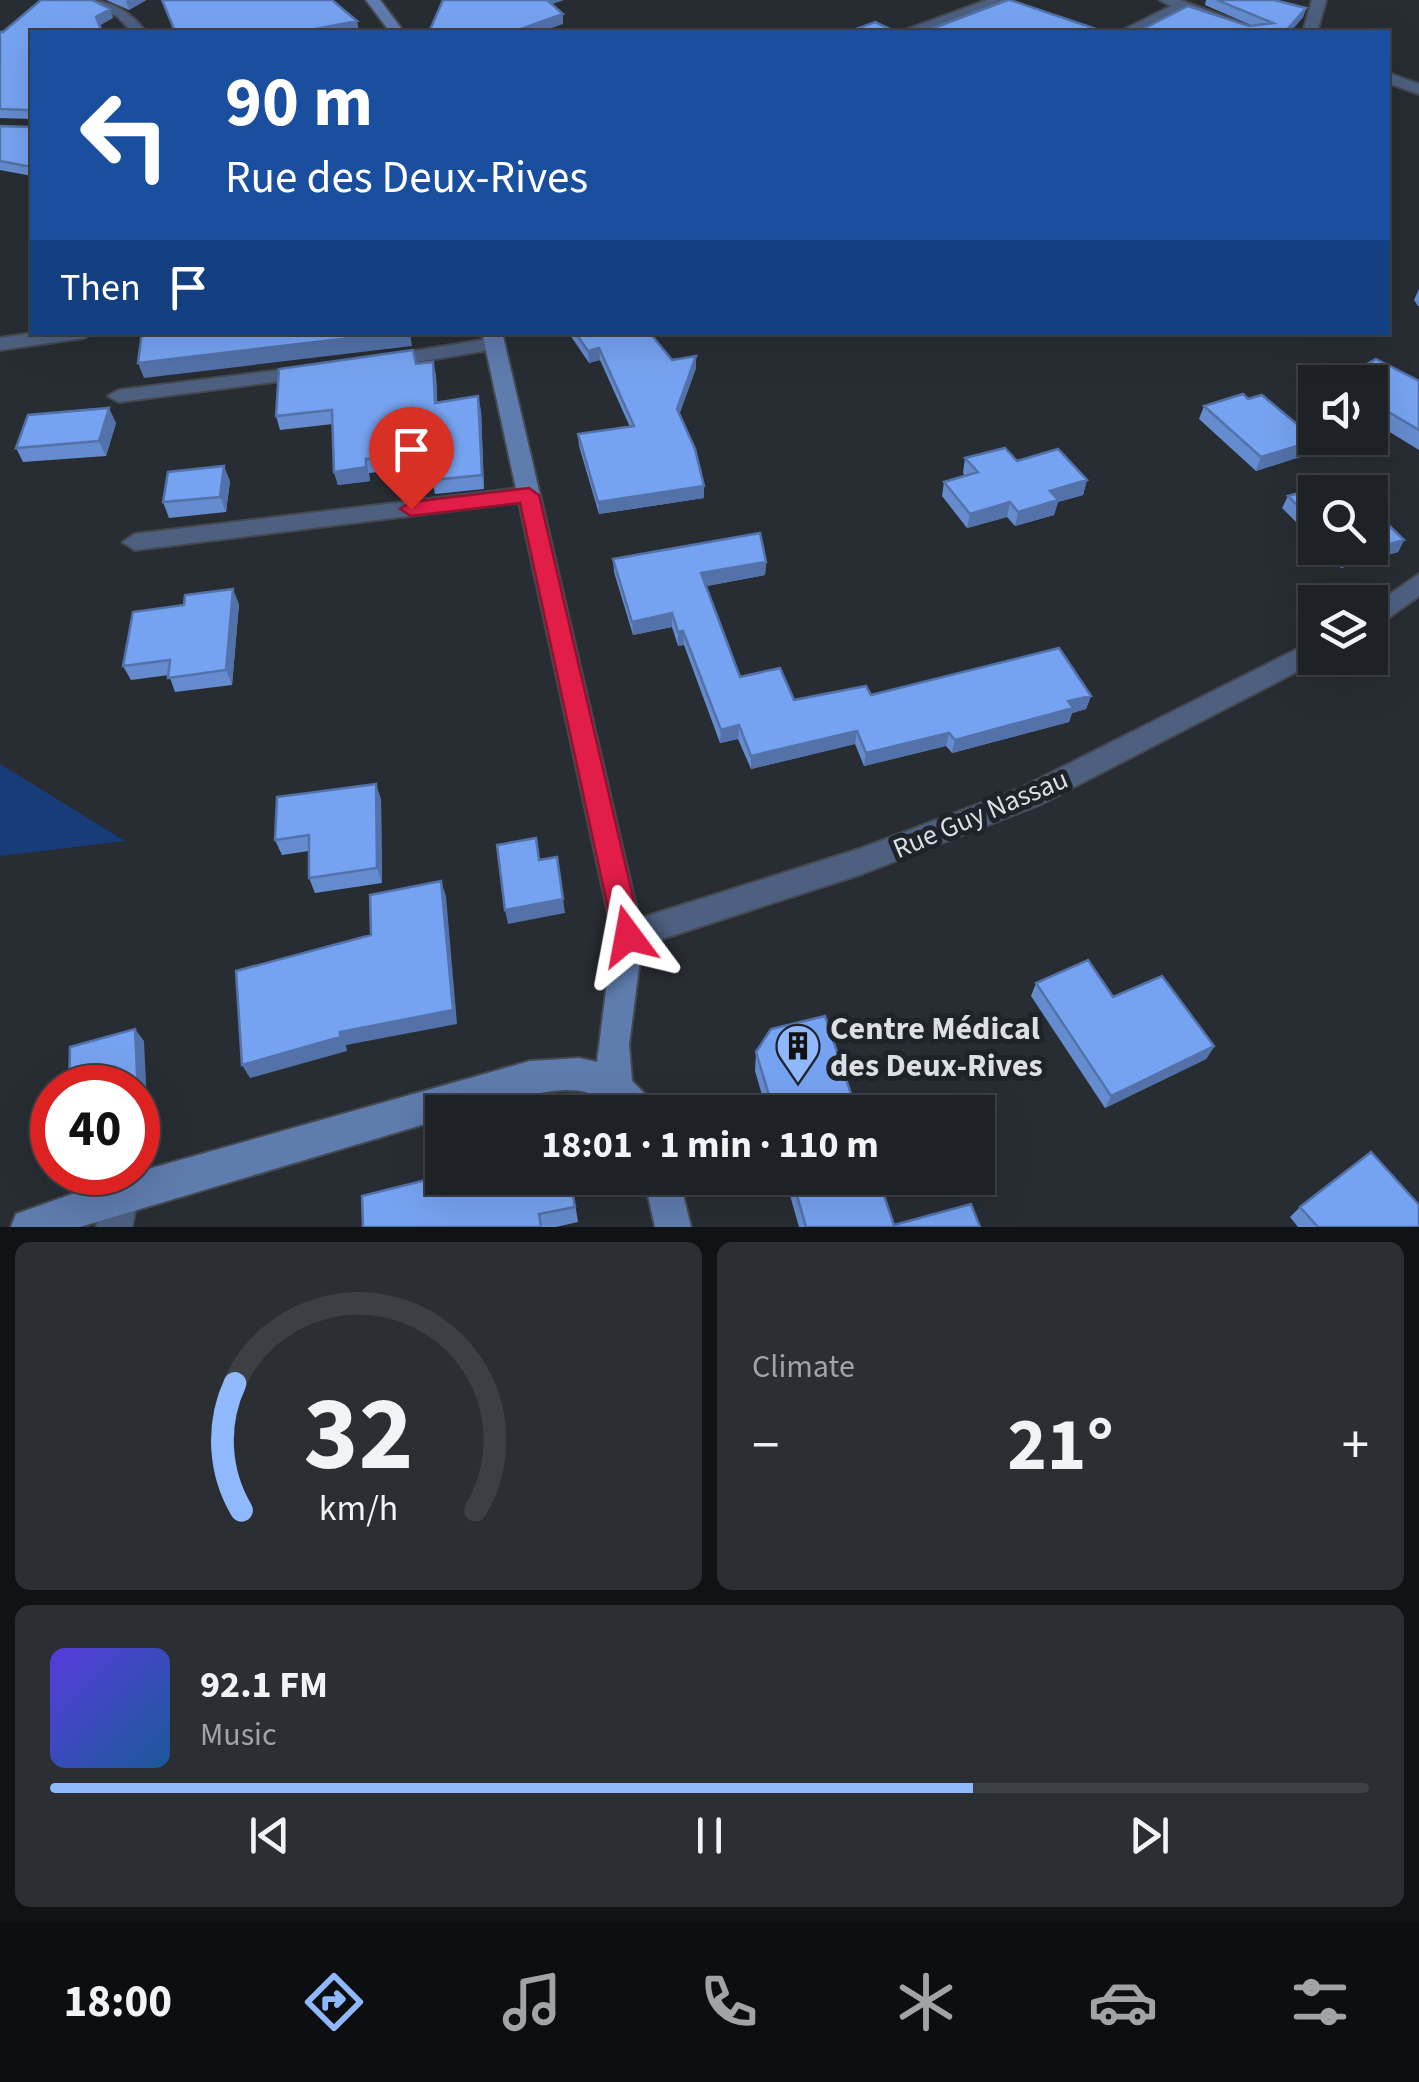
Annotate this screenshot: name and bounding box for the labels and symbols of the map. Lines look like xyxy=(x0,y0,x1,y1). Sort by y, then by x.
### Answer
pin xyxy=(369,407,454,510)
street label: Rue Guy Nassau xyxy=(887,759,1074,869)
position arrow xyxy=(576,884,680,988)
place label: Centre Médical des Deux-Rives xyxy=(830,1006,1043,1089)
building icon: Centre Médical des Deux-Rives xyxy=(775,1023,821,1084)
speed limit sign: 40 xyxy=(30,1065,160,1195)

